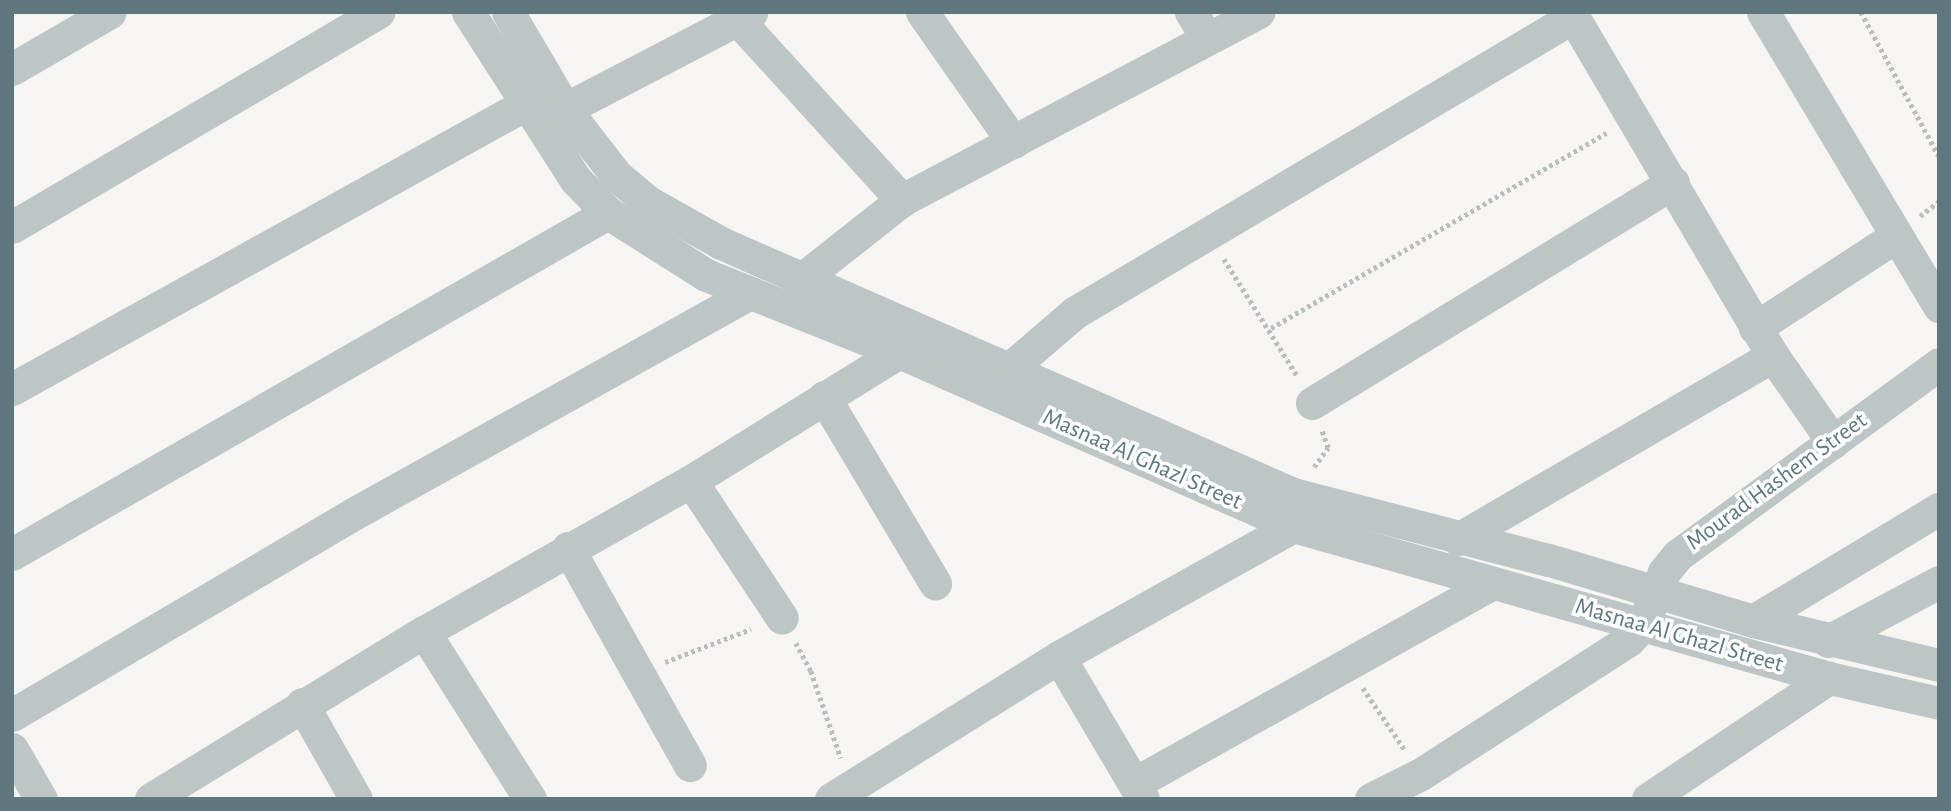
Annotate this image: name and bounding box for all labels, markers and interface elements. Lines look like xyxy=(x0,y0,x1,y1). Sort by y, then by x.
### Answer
street label: Masnaa Al Ghazl Street xyxy=(1038,403,1246,517)
street label: Mourad Hashem Street xyxy=(1681,407,1873,557)
street label: Masnaa Al Ghazl Street xyxy=(1572,593,1786,679)

